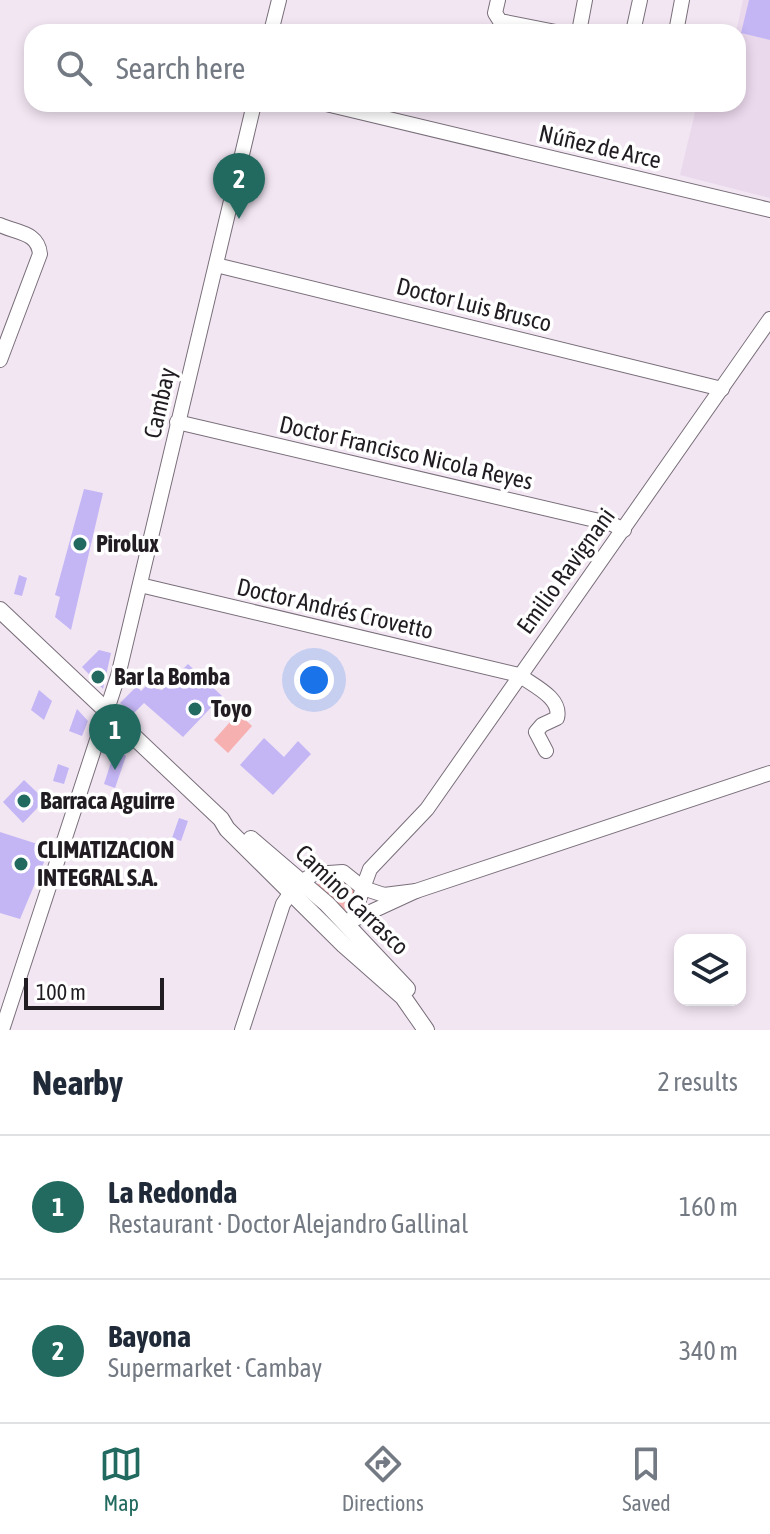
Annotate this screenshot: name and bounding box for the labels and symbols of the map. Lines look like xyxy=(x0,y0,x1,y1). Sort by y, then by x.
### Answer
street label: Núñez de Arce xyxy=(536,119,664,174)
pin: 2 xyxy=(213,153,265,219)
street label: Doctor Luis Brusco xyxy=(394,272,554,337)
street label: Cambay xyxy=(138,365,181,441)
street label: Doctor Francisco Nicola Reyes xyxy=(277,410,535,495)
street label: Emilio Ravignani xyxy=(511,503,620,639)
place label: Pirolux xyxy=(96,530,159,557)
marker: Pirolux xyxy=(71,535,89,553)
street label: Doctor Andrés Crovetto xyxy=(234,573,436,644)
your location xyxy=(294,660,334,700)
place label: Bar la Bomba xyxy=(114,663,230,690)
marker: Bar la Bomba xyxy=(89,668,107,686)
place label: Toyo xyxy=(211,695,252,722)
marker: Toyo xyxy=(186,700,204,718)
pin: 1 xyxy=(89,704,141,770)
place label: Barraca Aguirre xyxy=(40,787,175,814)
marker: Barraca Aguirre xyxy=(15,792,33,810)
place label: CLIMATIZACION INTEGRAL S.A. xyxy=(37,836,174,891)
street label: Camino Carrasco xyxy=(290,839,414,960)
marker: CLIMATIZACION INTEGRAL S.A. xyxy=(12,855,30,873)
scale bar xyxy=(24,974,164,1010)

